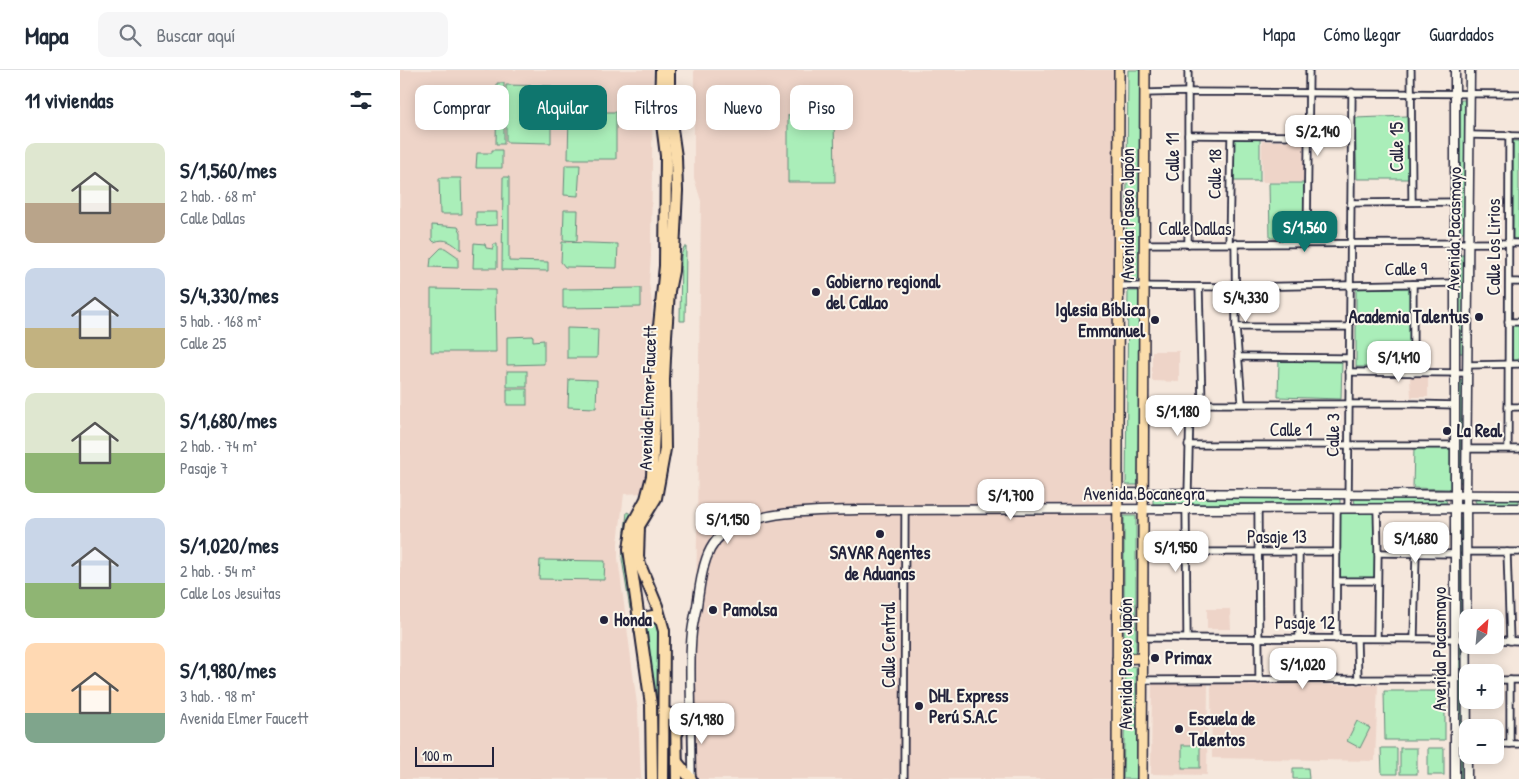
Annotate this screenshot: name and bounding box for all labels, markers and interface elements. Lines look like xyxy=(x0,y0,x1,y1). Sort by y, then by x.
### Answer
search box xyxy=(98,12,448,57)
text: Mapa xyxy=(25,19,68,51)
icon: search xyxy=(116,21,144,49)
text: Buscar aquí xyxy=(156,22,236,48)
text: Mapa xyxy=(1263,22,1295,47)
text: Cómo llegar xyxy=(1323,22,1401,47)
text: Guardados xyxy=(1429,22,1494,47)
chip: Comprar xyxy=(415,85,509,130)
chip: Alquilar xyxy=(519,85,607,130)
chip: Filtros xyxy=(617,85,696,130)
chip: Nuevo xyxy=(706,85,780,130)
chip: Piso xyxy=(790,85,853,130)
text: 11 viviendas xyxy=(25,86,114,115)
icon: filters xyxy=(347,86,375,114)
pin: S/2,140 xyxy=(1272,114,1364,157)
text: S/2,140 xyxy=(1296,120,1340,142)
street label: Calle 15 xyxy=(1384,122,1409,172)
street label: Calle 11 xyxy=(1160,132,1185,182)
street label: Avenida Paseo Japón xyxy=(1115,148,1140,280)
street label: Calle 18 xyxy=(1202,148,1227,199)
text: S/1,560/mes xyxy=(180,156,277,185)
icon: home xyxy=(65,163,125,223)
street label: Avenida Pacasmayo xyxy=(1440,167,1467,291)
text: 2 hab. · 68 m² xyxy=(180,185,256,207)
street label: Calle Los Lirios xyxy=(1481,198,1506,295)
text: Calle Dallas xyxy=(180,207,245,229)
pin: S/1,560 xyxy=(1259,210,1351,253)
street label: Calle Dallas xyxy=(1158,216,1232,241)
text: S/1,560 xyxy=(1283,216,1327,238)
street label: Calle 9 xyxy=(1384,256,1428,281)
place label: Gobierno regional del Callao xyxy=(826,269,942,315)
pin: S/4,330 xyxy=(1200,280,1292,323)
text: S/4,330/mes xyxy=(180,281,278,310)
marker: Gobierno regional del Callao xyxy=(810,286,822,298)
text: S/4,330 xyxy=(1224,286,1268,308)
icon: home xyxy=(65,288,125,348)
place label: Iglesia Bíblica Emmanuel xyxy=(1055,297,1146,343)
place label: Academia Talentus xyxy=(1349,304,1469,329)
text: 5 hab. · 168 m² xyxy=(180,310,261,332)
marker: Academia Talentus xyxy=(1473,311,1485,323)
marker: Iglesia Bíblica Emmanuel xyxy=(1149,314,1161,326)
street label: Avenida Elmer Faucett xyxy=(632,325,663,471)
text: Calle 25 xyxy=(180,332,226,354)
pin: S/1,410 xyxy=(1353,340,1445,383)
text: S/1,410 xyxy=(1378,346,1420,368)
pin: S/1,180 xyxy=(1132,394,1224,437)
text: S/1,180 xyxy=(1156,400,1200,422)
text: S/1,680/mes xyxy=(180,406,277,435)
icon: home xyxy=(65,413,125,473)
street label: Calle 3 xyxy=(1320,413,1345,457)
street label: Calle 1 xyxy=(1270,417,1312,442)
place label: La Real xyxy=(1457,418,1503,443)
marker: La Real xyxy=(1441,425,1453,437)
text: 2 hab. · 74 m² xyxy=(180,435,257,457)
text: Pasaje 7 xyxy=(180,457,228,479)
pin: S/1,700 xyxy=(965,478,1057,521)
street label: Avenida Bocanegra xyxy=(1083,481,1205,506)
text: S/1,700 xyxy=(988,484,1034,506)
pin: S/1,150 xyxy=(682,502,774,545)
text: S/1,150 xyxy=(707,508,749,530)
pin: S/1,680 xyxy=(1370,522,1462,564)
street label: Pasaje 13 xyxy=(1247,524,1307,549)
text: S/1,680 xyxy=(1394,527,1438,549)
marker: SAVAR Agentes de Aduanas xyxy=(874,528,886,540)
pin: S/1,950 xyxy=(1130,530,1222,573)
text: S/1,020/mes xyxy=(180,531,279,560)
text: S/1,950 xyxy=(1155,536,1197,558)
icon: home xyxy=(65,538,125,598)
place label: SAVAR Agentes de Aduanas xyxy=(830,540,930,586)
text: 2 hab. · 54 m² xyxy=(180,560,256,582)
text: Calle Los Jesuitas xyxy=(180,582,281,604)
street label: Avenida Pacasmayo xyxy=(1427,587,1452,711)
place label: Pamolsa xyxy=(723,597,778,622)
street label: Avenida Paseo Japón xyxy=(1113,598,1138,730)
street label: Calle Central xyxy=(876,602,901,688)
marker: Pamolsa xyxy=(707,604,719,616)
place label: Honda xyxy=(614,607,653,632)
north arrow xyxy=(1459,609,1504,654)
map controls xyxy=(1459,609,1504,764)
street label: Pasaje 12 xyxy=(1275,610,1336,635)
marker: Honda xyxy=(598,614,610,626)
place label: Primax xyxy=(1165,645,1212,670)
pin: S/1,020 xyxy=(1257,648,1349,690)
marker: Primax xyxy=(1149,652,1161,664)
text: S/1,020 xyxy=(1281,653,1325,675)
text: S/1,980/mes xyxy=(180,656,276,685)
icon: home xyxy=(65,663,125,723)
button: + xyxy=(1459,664,1504,709)
place label: DHL Express Perú S.A.C xyxy=(929,683,1009,729)
text: 3 hab. · 98 m² xyxy=(180,685,255,707)
marker: DHL Express Perú S.A.C xyxy=(913,700,925,712)
pin: S/1,980 xyxy=(656,702,748,745)
place label: Escuela de Talentos xyxy=(1188,706,1256,752)
text: Avenida Elmer Faucett xyxy=(180,707,308,729)
text: S/1,980 xyxy=(680,708,724,730)
button: − xyxy=(1459,719,1504,764)
marker: Escuela de Talentos xyxy=(1173,723,1185,735)
scale bar xyxy=(415,744,494,767)
text: 100 m xyxy=(422,746,452,765)

